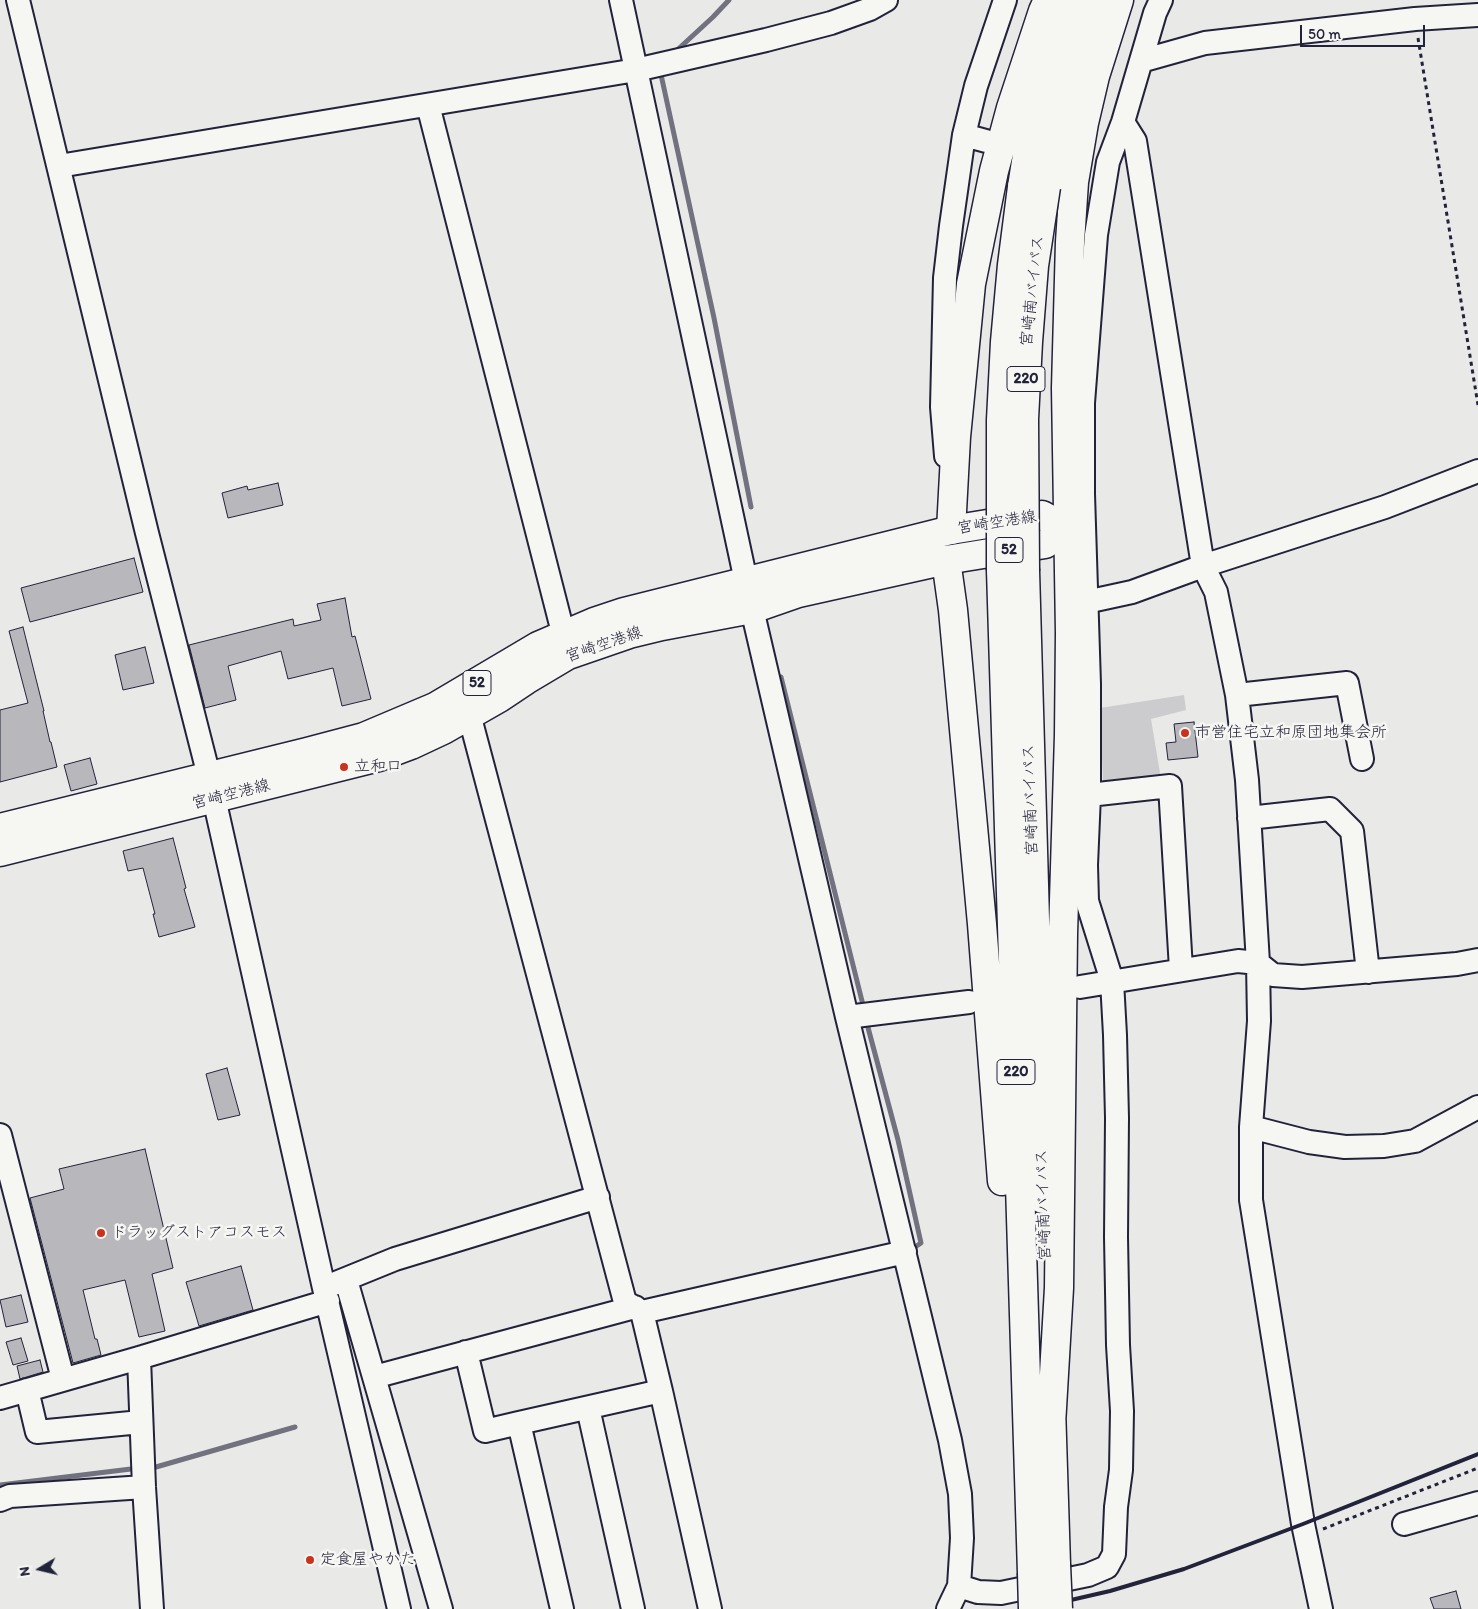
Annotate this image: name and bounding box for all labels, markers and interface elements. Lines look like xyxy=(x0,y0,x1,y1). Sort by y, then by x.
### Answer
scale bar xyxy=(1303,15,1428,47)
text: 50 m xyxy=(1308,25,1341,43)
street label: 宮崎南バイパス xyxy=(1018,234,1048,348)
road number: 220 xyxy=(1007,366,1045,392)
street label: 宮崎空港線 xyxy=(956,507,1038,539)
road number: 52 xyxy=(995,538,1023,562)
street label: 宮崎空港線 xyxy=(563,623,645,667)
road number: 52 xyxy=(463,670,491,696)
place label: 市営住宅立和原団地集会所 xyxy=(1195,723,1387,743)
marker: 市営住宅立和原団地集会所 xyxy=(1179,727,1191,739)
street label: 宮崎南バイパス xyxy=(1019,744,1043,856)
place label: 立和口 xyxy=(354,757,402,777)
marker: 立和口 xyxy=(338,761,350,773)
street label: 宮崎空港線 xyxy=(190,776,272,814)
road number: 220 xyxy=(997,1060,1035,1084)
street label: 宮崎南バイパス xyxy=(1032,1149,1056,1261)
place label: ドラッグストアコスモス xyxy=(111,1223,287,1243)
marker: ドラッグストアコスモス xyxy=(95,1227,107,1239)
north arrow xyxy=(15,1544,65,1594)
place label: 定食屋やかた xyxy=(320,1550,416,1570)
marker: 定食屋やかた xyxy=(304,1554,316,1566)
text: N xyxy=(16,1565,34,1577)

